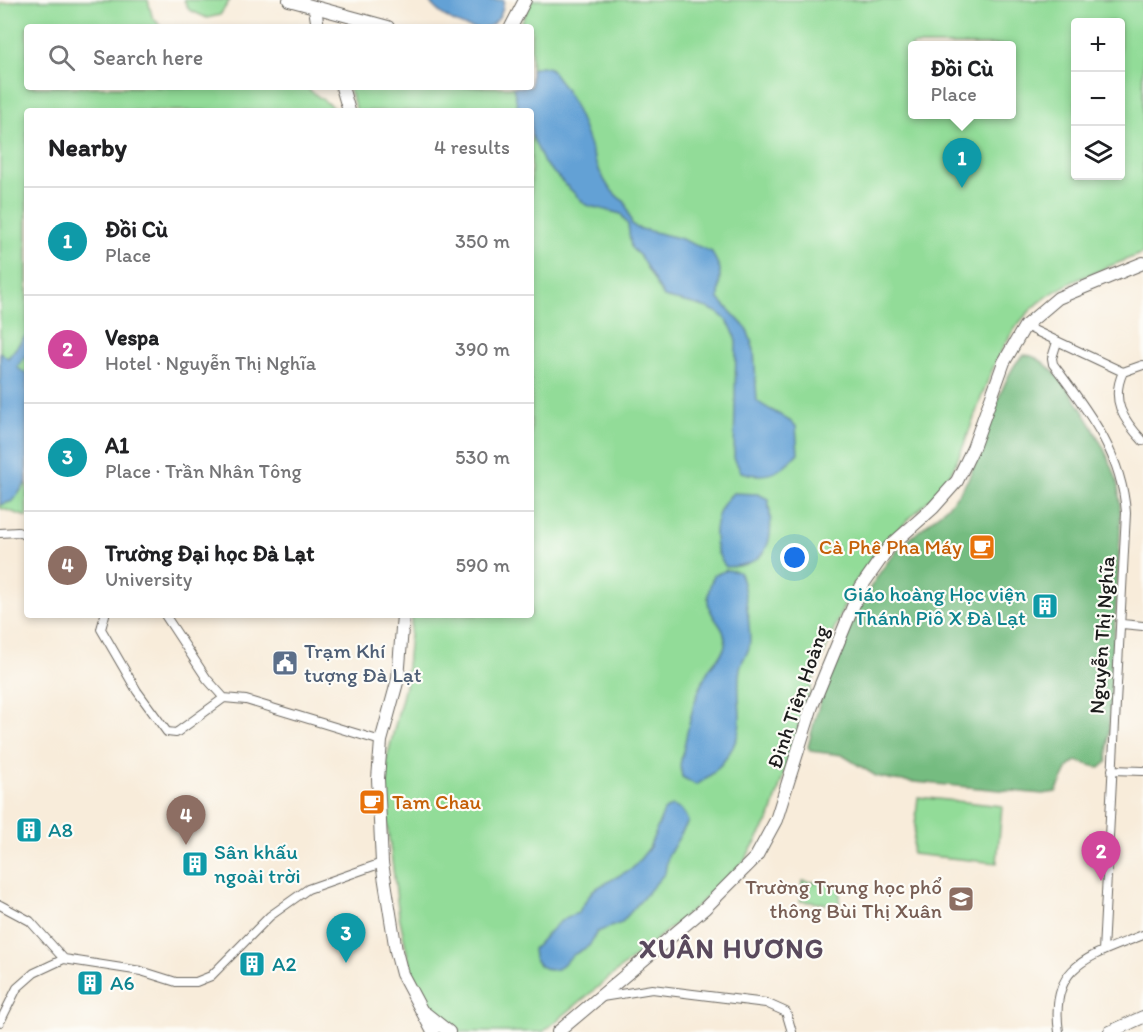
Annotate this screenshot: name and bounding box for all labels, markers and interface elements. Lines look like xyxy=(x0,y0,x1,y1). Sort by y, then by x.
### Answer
map controls xyxy=(1071,18,1125,180)
button: + xyxy=(1071,18,1125,72)
search box xyxy=(24,24,534,90)
icon: search xyxy=(45,41,78,74)
popup xyxy=(908,41,1016,119)
text: Search here xyxy=(93,44,203,71)
text: Đồi Cù xyxy=(931,55,993,82)
button: − xyxy=(1071,72,1125,126)
text: Place xyxy=(931,82,977,106)
button: layers xyxy=(1071,126,1125,180)
text: Nearby xyxy=(48,131,127,163)
text: 4 results xyxy=(434,135,510,159)
pin: 1 xyxy=(942,138,982,188)
text: Đồi Cù xyxy=(105,216,168,243)
text: 1 xyxy=(63,229,72,253)
text: 350 m xyxy=(455,229,510,253)
text: Place xyxy=(105,243,151,267)
text: Vespa xyxy=(105,324,159,351)
text: 2 xyxy=(62,337,73,361)
text: 390 m xyxy=(455,337,510,361)
text: Hotel · Nguyễn Thị Nghĩa xyxy=(105,351,316,375)
text: A1 xyxy=(105,432,129,459)
text: 3 xyxy=(62,445,73,469)
text: 530 m xyxy=(455,445,510,469)
text: Place · Trần Nhân Tông xyxy=(105,459,302,483)
cafe icon: Cà Phê Pha Máy xyxy=(967,532,997,562)
place label: Cà Phê Pha Máy xyxy=(819,534,962,559)
text: Trường Đại học Đà Lạt xyxy=(105,540,315,567)
your location xyxy=(780,543,809,572)
text: 4 xyxy=(61,553,74,577)
text: 590 m xyxy=(455,553,510,577)
street label: Nguyễn Thị Nghĩa xyxy=(1084,555,1119,715)
text: University xyxy=(105,567,192,591)
place label: Giáo hoàng Học viện Thánh Piô X Đà Lạt xyxy=(843,581,1026,630)
building icon: Giáo hoàng Học viện Thánh Piô X Đà Lạt xyxy=(1030,591,1060,621)
street label: Đinh Tiên Hoàng xyxy=(761,622,834,772)
place label: Trạm Khí tượng Đà Lạt xyxy=(304,638,422,687)
public building icon: Trạm Khí tượng Đà Lạt xyxy=(270,648,300,678)
cafe icon: Tam Chau xyxy=(357,787,387,817)
place label: Tam Chau xyxy=(392,789,482,814)
pin: 4 xyxy=(166,796,206,845)
building icon: A8 xyxy=(14,815,44,845)
place label: A8 xyxy=(48,817,73,842)
pin: 2 xyxy=(1082,832,1120,881)
place label: Sân khấu ngoài trời xyxy=(214,839,301,888)
building icon: Sân khấu ngoài trời xyxy=(180,849,210,879)
place label: Trường Trung học phổ thông Bùi Thị Xuân xyxy=(745,874,942,923)
school or university icon: Trường Trung học phổ thông Bùi Thị Xuân xyxy=(946,884,976,914)
pin: 3 xyxy=(326,914,366,963)
district label: XUÂN HƯƠNG xyxy=(639,932,825,965)
building icon: A2 xyxy=(237,949,267,979)
place label: A2 xyxy=(272,951,297,976)
building icon: A6 xyxy=(75,968,105,998)
place label: A6 xyxy=(110,970,135,995)

